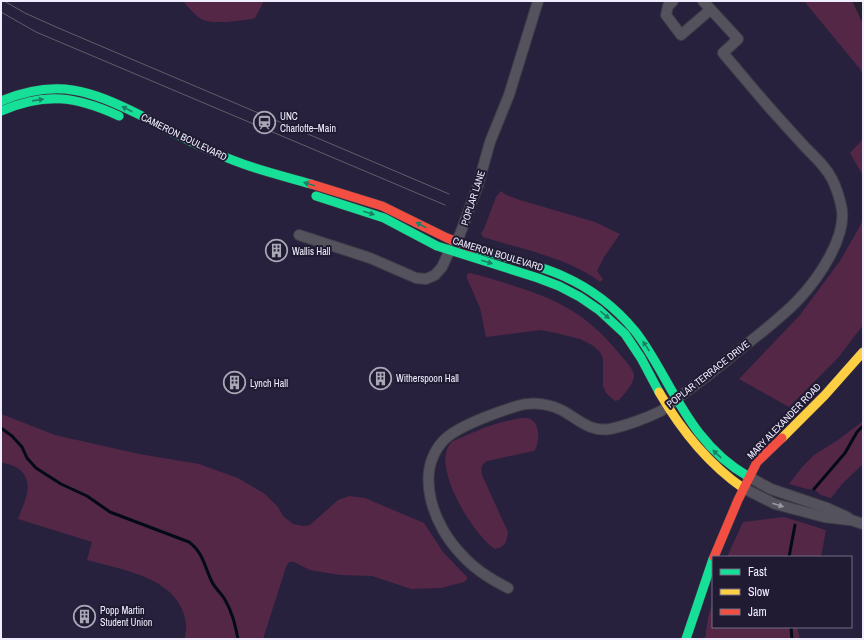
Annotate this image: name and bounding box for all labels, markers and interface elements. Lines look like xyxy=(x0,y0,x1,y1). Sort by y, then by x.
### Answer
one-way arrow xyxy=(32,97,44,103)
one-way arrow xyxy=(122,106,133,112)
station icon: UNC Charlotte–Main xyxy=(251,109,277,135)
place label: UNC Charlotte–Main xyxy=(280,110,336,135)
street label: CAMERON BOULEVARD xyxy=(139,111,229,164)
street label: POPLAR LANE xyxy=(458,169,488,227)
one-way arrow xyxy=(303,181,315,187)
one-way arrow xyxy=(364,210,376,216)
one-way arrow xyxy=(415,222,427,229)
street label: CAMERON BOULEVARD xyxy=(451,234,545,274)
building icon: Wallis Hall xyxy=(264,238,290,264)
place label: Wallis Hall xyxy=(292,245,331,258)
one-way arrow xyxy=(482,259,494,265)
one-way arrow xyxy=(599,311,610,319)
street label: POPLAR TERRACE DRIVE xyxy=(664,337,752,411)
one-way arrow xyxy=(642,341,650,351)
building icon: Witherspoon Hall xyxy=(368,365,394,391)
building icon: Lynch Hall xyxy=(222,370,248,396)
place label: Witherspoon Hall xyxy=(396,372,459,385)
place label: Lynch Hall xyxy=(250,377,288,390)
street label: MARY ALEXANDER ROAD xyxy=(744,380,824,462)
one-way arrow xyxy=(712,449,722,459)
one-way arrow xyxy=(773,502,785,508)
legend xyxy=(712,556,852,628)
text: Fast xyxy=(748,564,767,580)
text: Slow xyxy=(748,584,770,600)
building icon: Popp Martin Student Union xyxy=(72,603,98,629)
place label: Popp Martin Student Union xyxy=(100,604,152,629)
text: Jam xyxy=(748,604,767,620)

